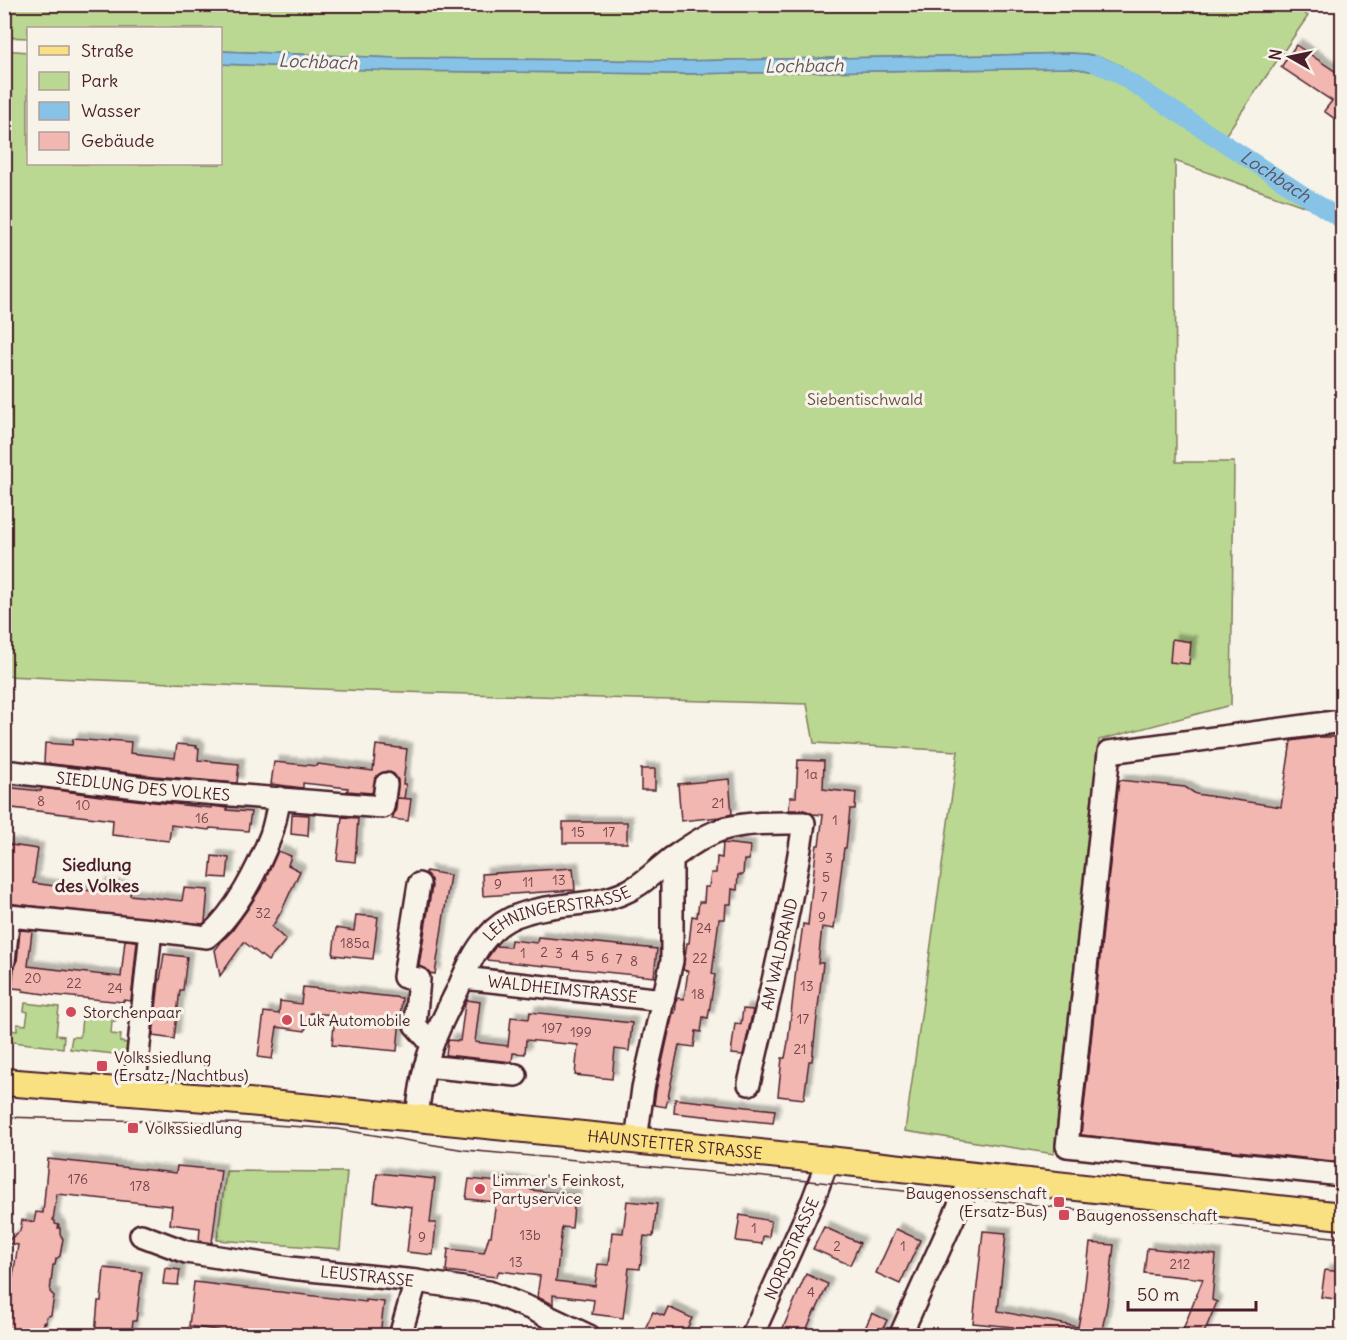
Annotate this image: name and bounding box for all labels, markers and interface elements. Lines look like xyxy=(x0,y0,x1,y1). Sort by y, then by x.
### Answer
legend xyxy=(27,27,222,165)
north arrow xyxy=(1260,27,1320,87)
text: Straße xyxy=(81,39,134,62)
text: N xyxy=(1264,48,1286,62)
water label: Lochbach xyxy=(278,49,358,74)
water label: Lochbach xyxy=(764,53,844,78)
text: Park xyxy=(81,69,118,92)
text: Wasser xyxy=(81,99,141,122)
text: Gebäude xyxy=(81,129,154,152)
water label: Lochbach xyxy=(1236,145,1315,208)
park label: Siebentischwald xyxy=(807,389,923,409)
house number: 1a xyxy=(804,765,818,783)
street label: SIEDLUNG DES VOLKES xyxy=(55,767,231,805)
house number: 8 xyxy=(37,792,45,810)
house number: 21 xyxy=(711,794,725,812)
house number: 10 xyxy=(76,796,90,814)
house number: 16 xyxy=(195,809,209,827)
house number: 1 xyxy=(832,811,838,829)
house number: 15 xyxy=(571,823,585,841)
house number: 17 xyxy=(603,823,615,841)
house number: 3 xyxy=(825,849,833,867)
district label: Siedlung des Volkes xyxy=(55,853,139,897)
house number: 5 xyxy=(822,868,830,886)
house number: 13 xyxy=(552,871,566,889)
house number: 11 xyxy=(522,873,534,891)
house number: 9 xyxy=(494,875,502,893)
street label: LEHNINGERSTRASSE xyxy=(478,881,634,945)
house number: 7 xyxy=(821,888,828,906)
street label: AM WALDRAND xyxy=(756,896,802,1012)
house number: 32 xyxy=(255,904,271,922)
house number: 9 xyxy=(818,908,826,926)
house number: 24 xyxy=(696,919,712,937)
house number: 185a xyxy=(340,934,370,952)
house number: 2 xyxy=(540,943,548,961)
house number: 1 xyxy=(520,944,526,962)
house number: 3 xyxy=(555,944,563,962)
house number: 4 xyxy=(571,946,579,964)
house number: 5 xyxy=(586,947,594,965)
house number: 6 xyxy=(601,949,609,967)
house number: 22 xyxy=(692,949,708,967)
house number: 7 xyxy=(616,950,623,968)
house number: 8 xyxy=(630,952,638,970)
house number: 20 xyxy=(25,969,41,987)
street label: WALDHEIMSTRASSE xyxy=(487,971,638,1007)
house number: 22 xyxy=(66,974,82,992)
house number: 13 xyxy=(800,977,814,995)
house number: 24 xyxy=(107,979,123,997)
house number: 18 xyxy=(691,985,705,1003)
place label: Storchenpaar xyxy=(83,1002,182,1022)
marker: Storchenpaar xyxy=(64,1005,78,1019)
place label: Luk Automobile xyxy=(299,1010,410,1030)
house number: 17 xyxy=(797,1010,809,1028)
marker: Luk Automobile xyxy=(280,1013,294,1027)
house number: 197 xyxy=(542,1019,562,1037)
house number: 199 xyxy=(570,1023,592,1041)
house number: 21 xyxy=(793,1040,807,1058)
place label: Volkssiedlung (Ersatz-/Nachtbus) xyxy=(114,1047,249,1085)
marker: Volkssiedlung (Ersatz-/Nachtbus) xyxy=(95,1059,109,1073)
place label: Volkssiedlung xyxy=(145,1118,242,1138)
marker: Volkssiedlung xyxy=(126,1121,140,1135)
street label: HAUNSTETTER STRASSE xyxy=(587,1125,763,1163)
house number: 176 xyxy=(68,1170,88,1188)
place label: Limmer's Feinkost, Partyservice xyxy=(492,1170,624,1208)
house number: 178 xyxy=(130,1177,150,1195)
marker: Limmer's Feinkost, Partyservice xyxy=(473,1182,487,1196)
place label: Baugenossenschaft (Ersatz-Bus) xyxy=(906,1183,1048,1221)
street label: NORDSTRASSE xyxy=(760,1194,823,1303)
marker: Baugenossenschaft (Ersatz-Bus) xyxy=(1052,1195,1066,1209)
place label: Baugenossenschaft xyxy=(1076,1205,1218,1225)
marker: Baugenossenschaft xyxy=(1057,1208,1071,1222)
house number: 1 xyxy=(751,1219,757,1237)
house number: 13b xyxy=(519,1226,541,1244)
house number: 9 xyxy=(418,1228,426,1246)
house number: 2 xyxy=(833,1237,841,1255)
house number: 1 xyxy=(900,1237,906,1255)
house number: 13 xyxy=(509,1253,523,1271)
house number: 212 xyxy=(1170,1255,1191,1273)
street label: LEUSTRASSE xyxy=(319,1261,415,1291)
scale bar xyxy=(1128,1274,1256,1312)
house number: 4 xyxy=(807,1283,815,1301)
text: 50 m xyxy=(1137,1283,1179,1306)

